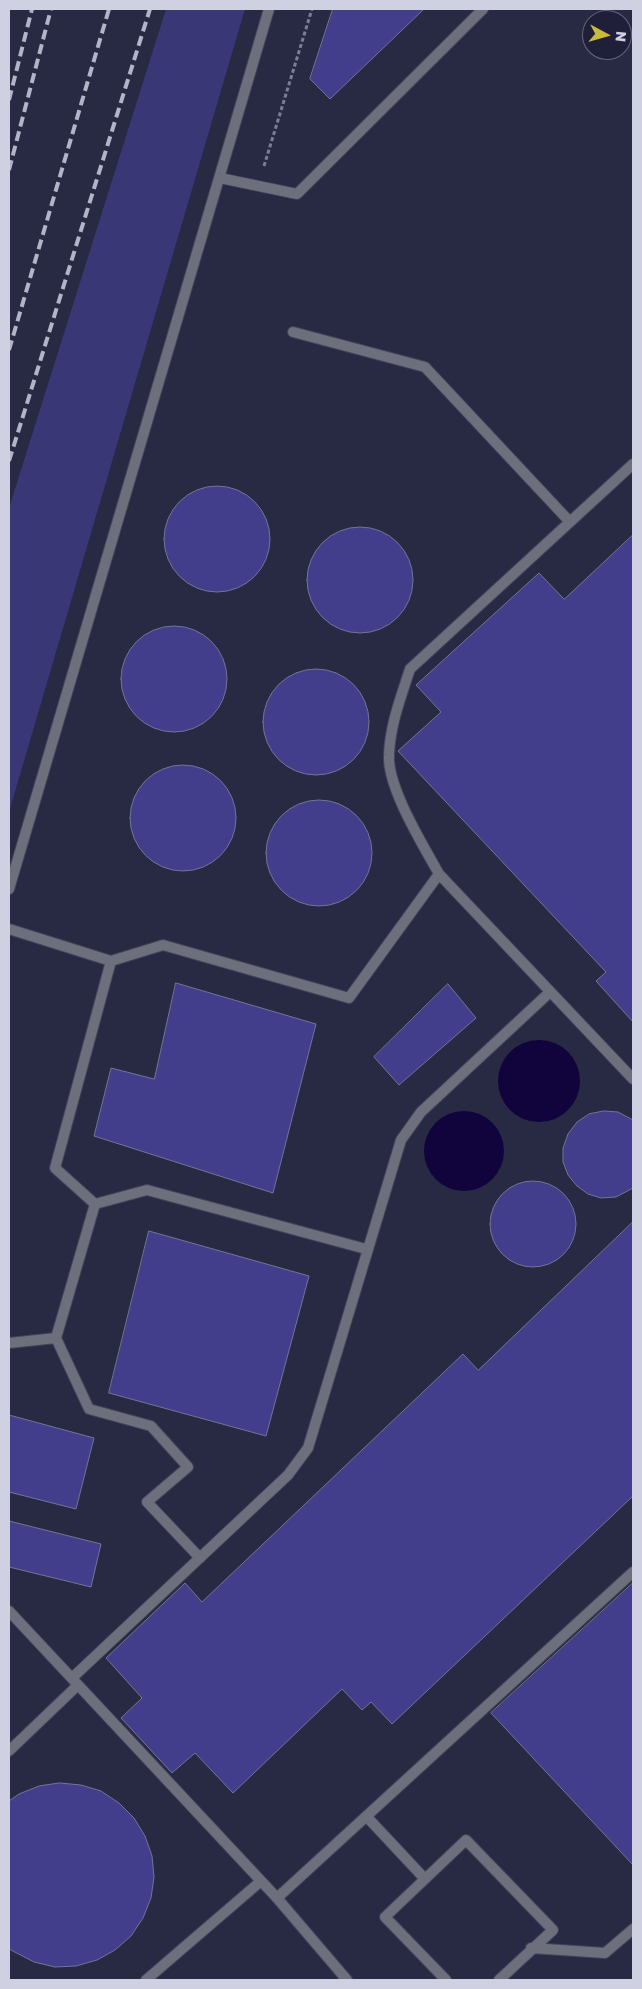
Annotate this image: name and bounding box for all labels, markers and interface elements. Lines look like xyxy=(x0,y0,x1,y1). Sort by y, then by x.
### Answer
north arrow xyxy=(582,10,632,60)
text: N xyxy=(612,30,630,43)

